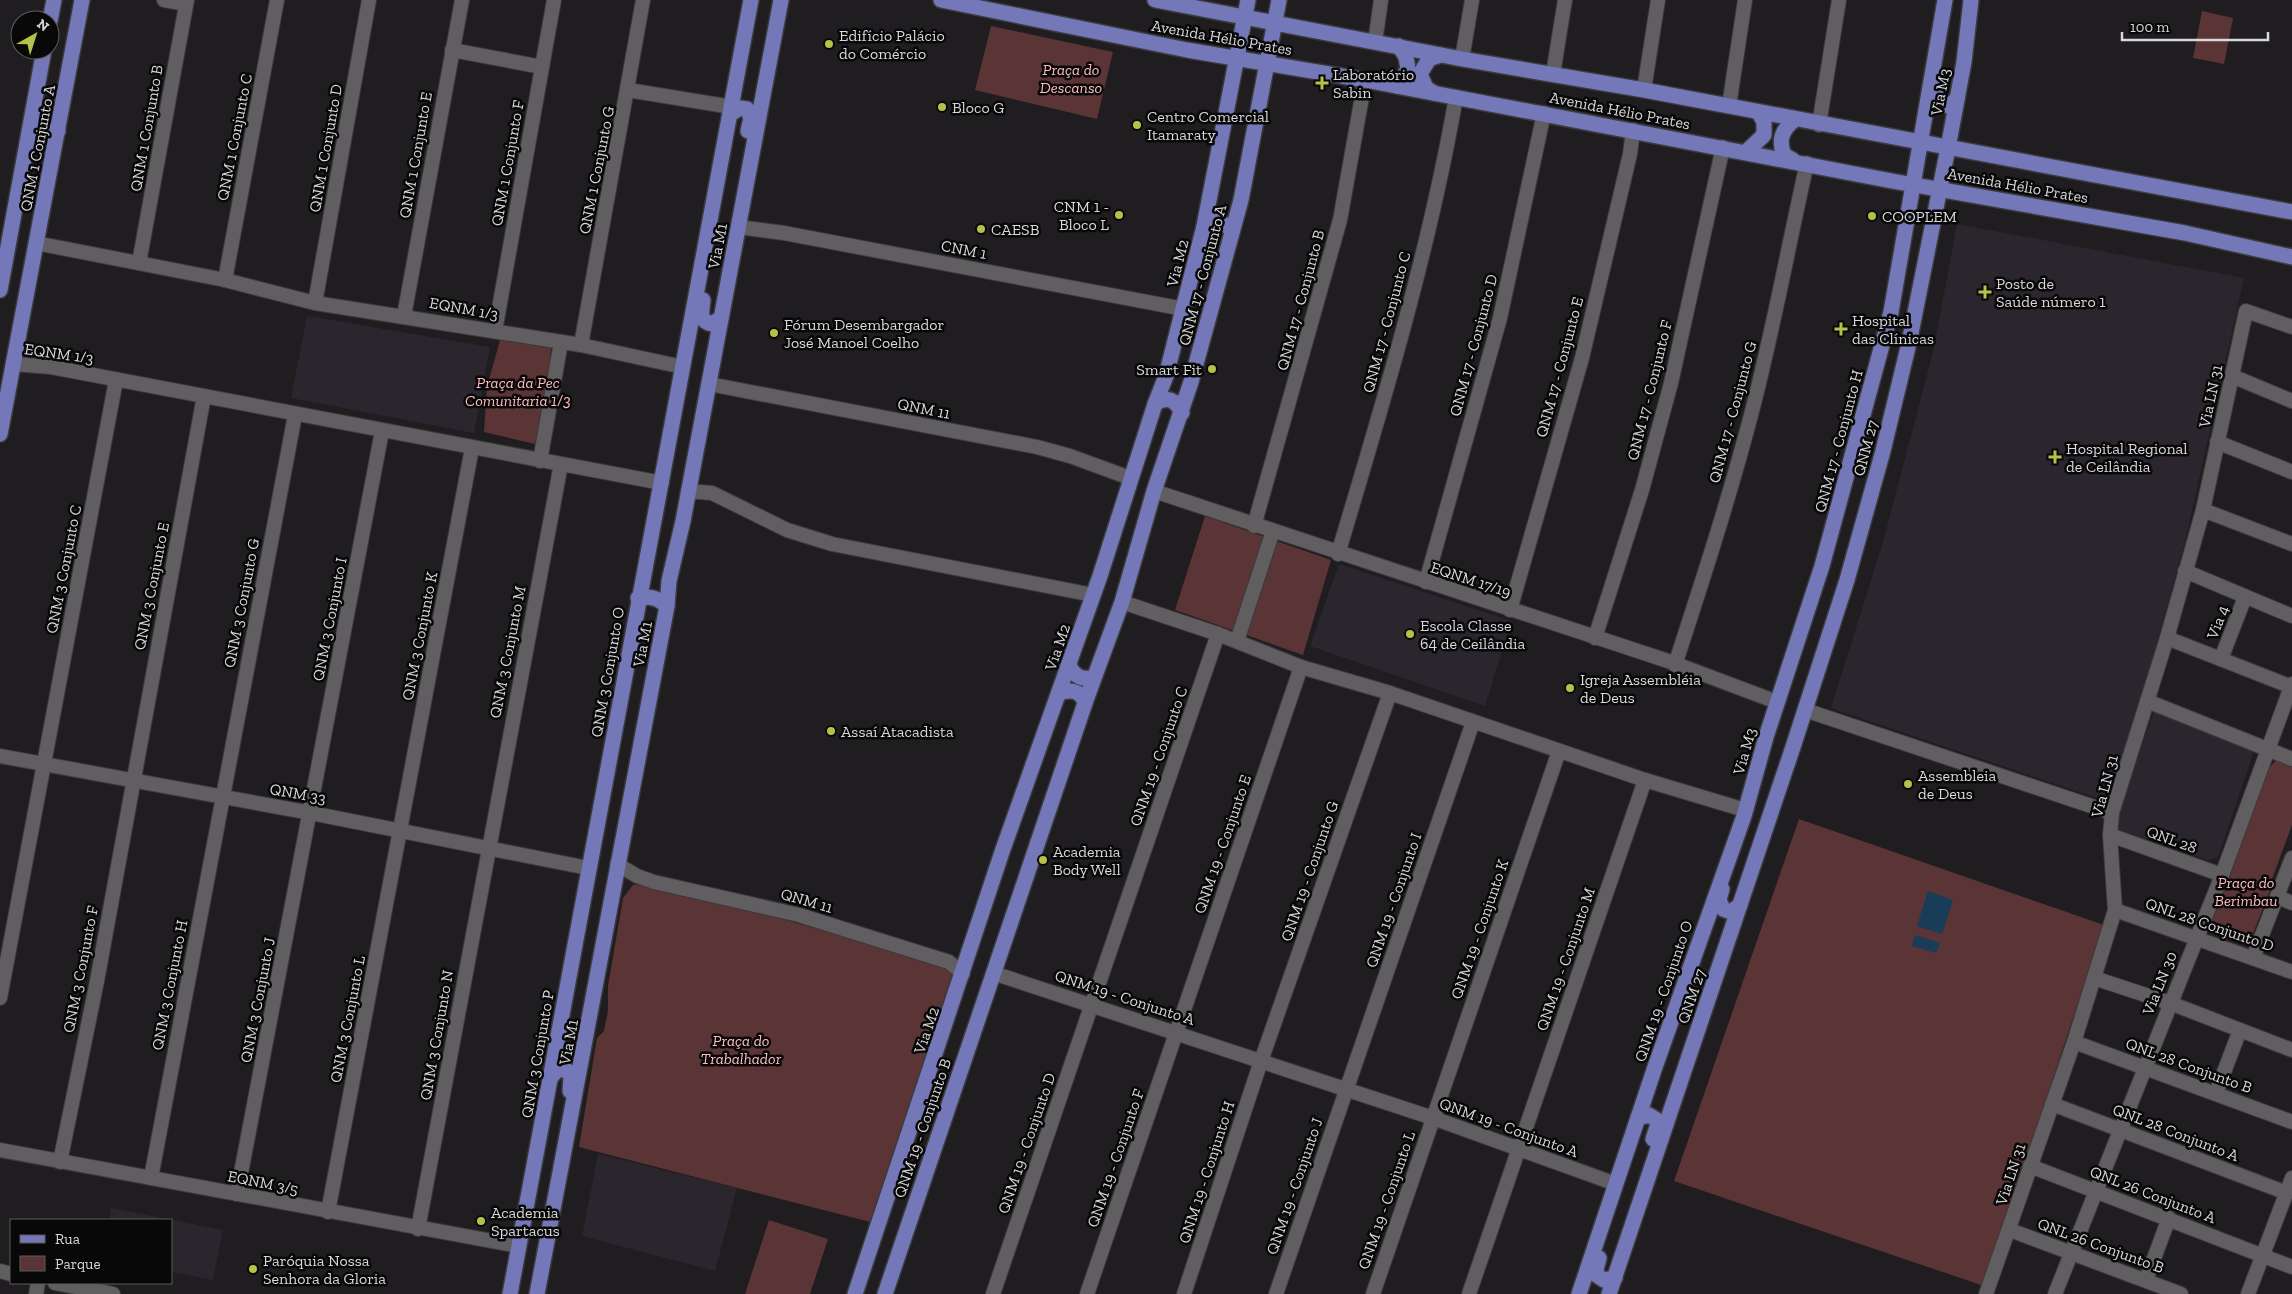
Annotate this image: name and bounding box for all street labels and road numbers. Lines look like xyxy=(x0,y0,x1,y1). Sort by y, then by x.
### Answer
street label: Avenida Hélio Prates xyxy=(1150,16,1294,59)
street label: QNM 1 Conjunto B xyxy=(126,63,167,193)
street label: Via M3 xyxy=(1926,67,1954,118)
street label: QNM 1 Conjunto C xyxy=(213,72,256,202)
street label: QNM 1 Conjunto D xyxy=(305,82,346,214)
street label: QNM 1 Conjunto A xyxy=(16,83,59,213)
street label: Avenida Hélio Prates xyxy=(1548,88,1692,133)
street label: QNM 1 Conjunto E xyxy=(395,90,436,220)
street label: QNM 1 Conjunto F xyxy=(487,99,528,228)
street label: QNM 1 Conjunto G xyxy=(575,105,618,236)
street label: Avenida Hélio Prates xyxy=(1946,164,2090,207)
street label: QNM 17 - Conjunto A xyxy=(1175,202,1231,348)
street label: Via M1 xyxy=(704,222,731,272)
street label: QNM 17 - Conjunto B xyxy=(1273,227,1328,372)
street label: CNM 1 xyxy=(939,236,988,263)
street label: Via M2 xyxy=(1162,237,1193,290)
street label: QNM 17 - Conjunto C xyxy=(1358,249,1414,395)
street label: QNM 17 - Conjunto D xyxy=(1445,272,1502,418)
street label: EQNM 1/3 xyxy=(428,293,500,324)
street label: QNM 17 - Conjunto E xyxy=(1532,295,1587,439)
street label: QNM 17 - Conjunto F xyxy=(1623,318,1676,462)
street label: EQNM 1/3 xyxy=(23,339,95,368)
street label: QNM 17 - Conjunto G xyxy=(1704,339,1761,485)
street label: Via LN 31 xyxy=(2194,363,2226,430)
street label: QNM 17 - Conjunto H xyxy=(1810,368,1867,515)
street label: QNM 11 xyxy=(896,394,952,423)
street label: QNM 27 xyxy=(1849,418,1882,478)
street label: QNM 3 Conjunto C xyxy=(42,503,85,635)
street label: QNM 3 Conjunto E xyxy=(130,521,173,652)
street label: QNM 3 Conjunto G xyxy=(220,537,263,669)
street label: QNM 3 Conjunto I xyxy=(308,556,351,682)
street label: EQNM 17/19 xyxy=(1428,558,1514,601)
street label: QNM 3 Conjunto K xyxy=(398,570,441,702)
street label: QNM 3 Conjunto M xyxy=(485,584,530,720)
street label: Via 4 xyxy=(2202,602,2233,643)
street label: QNM 3 Conjunto O xyxy=(587,605,628,739)
street label: Via M1 xyxy=(629,620,656,670)
street label: Via M2 xyxy=(1040,621,1074,674)
street label: QNM 19 - Conjunto C xyxy=(1126,684,1191,829)
street label: Via M3 xyxy=(1728,725,1760,778)
street label: Via LN 31 xyxy=(2087,753,2122,820)
street label: QNM 19 - Conjunto E xyxy=(1190,772,1255,916)
street label: QNM 33 xyxy=(268,779,328,808)
street label: QNM 19 - Conjunto G xyxy=(1277,798,1342,944)
street label: QNL 28 xyxy=(2144,822,2200,857)
street label: QNM 19 - Conjunto I xyxy=(1361,830,1425,970)
street label: QNM 19 - Conjunto K xyxy=(1447,856,1513,1002)
street label: QNM 11 xyxy=(779,884,835,917)
street label: QNM 19 - Conjunto M xyxy=(1532,885,1599,1033)
street label: QNL 28 Conjunto D xyxy=(2143,894,2277,955)
street label: QNM 3 Conjunto F xyxy=(59,904,102,1034)
street label: QNM 3 Conjunto H xyxy=(148,918,191,1052)
street label: QNM 19 - Conjunto O xyxy=(1630,918,1697,1064)
street label: QNM 3 Conjunto J xyxy=(236,936,279,1064)
street label: Via LN 30 xyxy=(2138,949,2181,1019)
street label: QNM 3 Conjunto L xyxy=(326,954,369,1084)
street label: QNM 19 - Conjunto A xyxy=(1052,966,1198,1029)
street label: QNM 27 xyxy=(1673,966,1710,1026)
street label: QNM 3 Conjunto N xyxy=(416,968,457,1102)
street label: QNM 3 Conjunto P xyxy=(517,989,558,1119)
street label: Via M2 xyxy=(909,1004,943,1057)
street label: Via M1 xyxy=(555,1018,582,1068)
street label: QNL 28 Conjunto B xyxy=(2123,1034,2255,1097)
street label: QNM 19 - Conjunto B xyxy=(890,1056,955,1200)
street label: QNM 19 - Conjunto D xyxy=(993,1070,1059,1216)
street label: QNM 19 - Conjunto F xyxy=(1083,1086,1148,1230)
street label: QNM 19 - Conjunto A xyxy=(1437,1094,1581,1162)
street label: QNM 19 - Conjunto H xyxy=(1175,1099,1238,1246)
street label: QNL 28 Conjunto A xyxy=(2110,1100,2242,1165)
street label: QNM 19 - Conjunto J xyxy=(1262,1115,1327,1257)
street label: QNM 19 - Conjunto L xyxy=(1354,1128,1419,1272)
street label: Via LN 31 xyxy=(1991,1141,2029,1208)
street label: QNL 26 Conjunto A xyxy=(2087,1162,2219,1227)
street label: EQNM 3/5 xyxy=(226,1166,300,1199)
street label: QNL 26 Conjunto B xyxy=(2035,1214,2167,1277)

